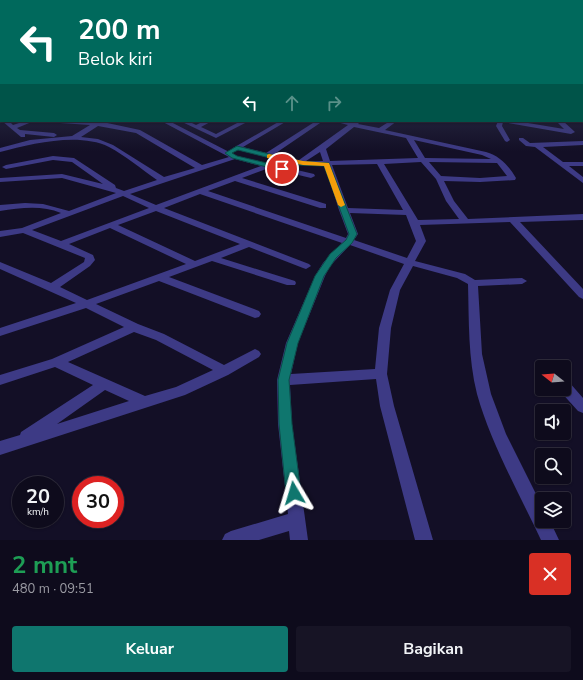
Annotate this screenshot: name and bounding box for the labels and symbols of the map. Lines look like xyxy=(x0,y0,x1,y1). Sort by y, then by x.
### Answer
pin xyxy=(265,152,299,186)
north arrow xyxy=(535,360,571,396)
position arrow xyxy=(273,472,315,514)
speed limit sign: 30 xyxy=(72,476,124,528)

